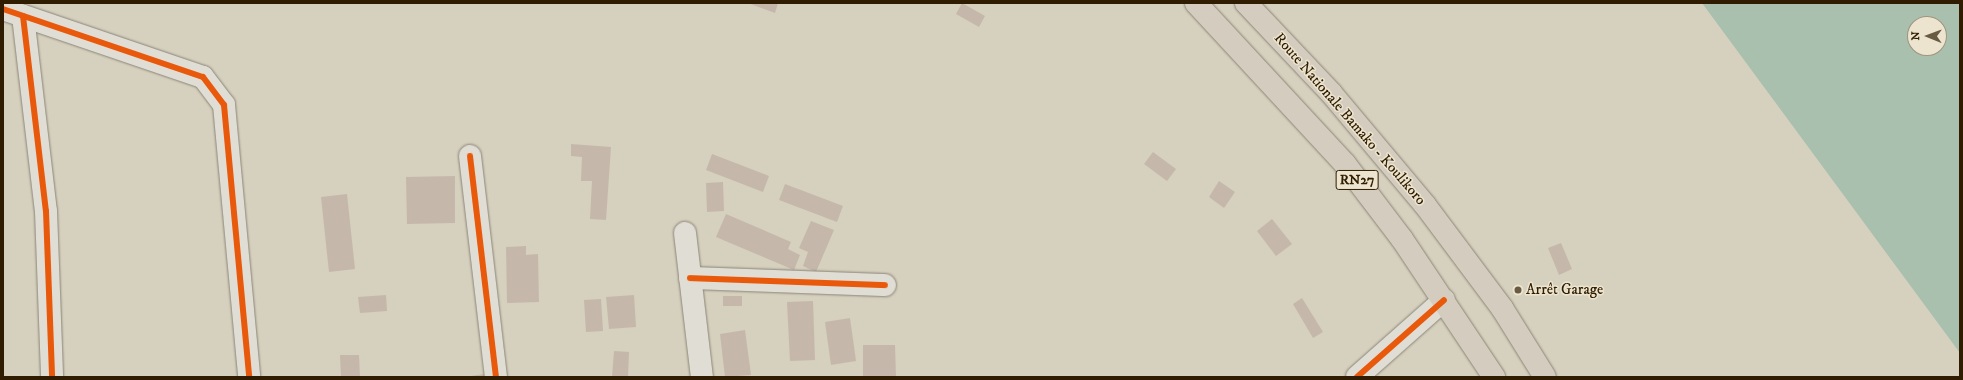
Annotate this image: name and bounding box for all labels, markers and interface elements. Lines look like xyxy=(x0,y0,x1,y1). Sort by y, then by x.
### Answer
north arrow xyxy=(1907,16,1947,56)
street label: Route Nationale Bamako - Koulikoro xyxy=(1270,29,1430,209)
text: N xyxy=(1909,31,1923,40)
road number: RN27 xyxy=(1335,168,1379,192)
place label: Arrêt Garage xyxy=(1526,281,1603,299)
marker: Arrêt Garage xyxy=(1513,285,1523,295)

